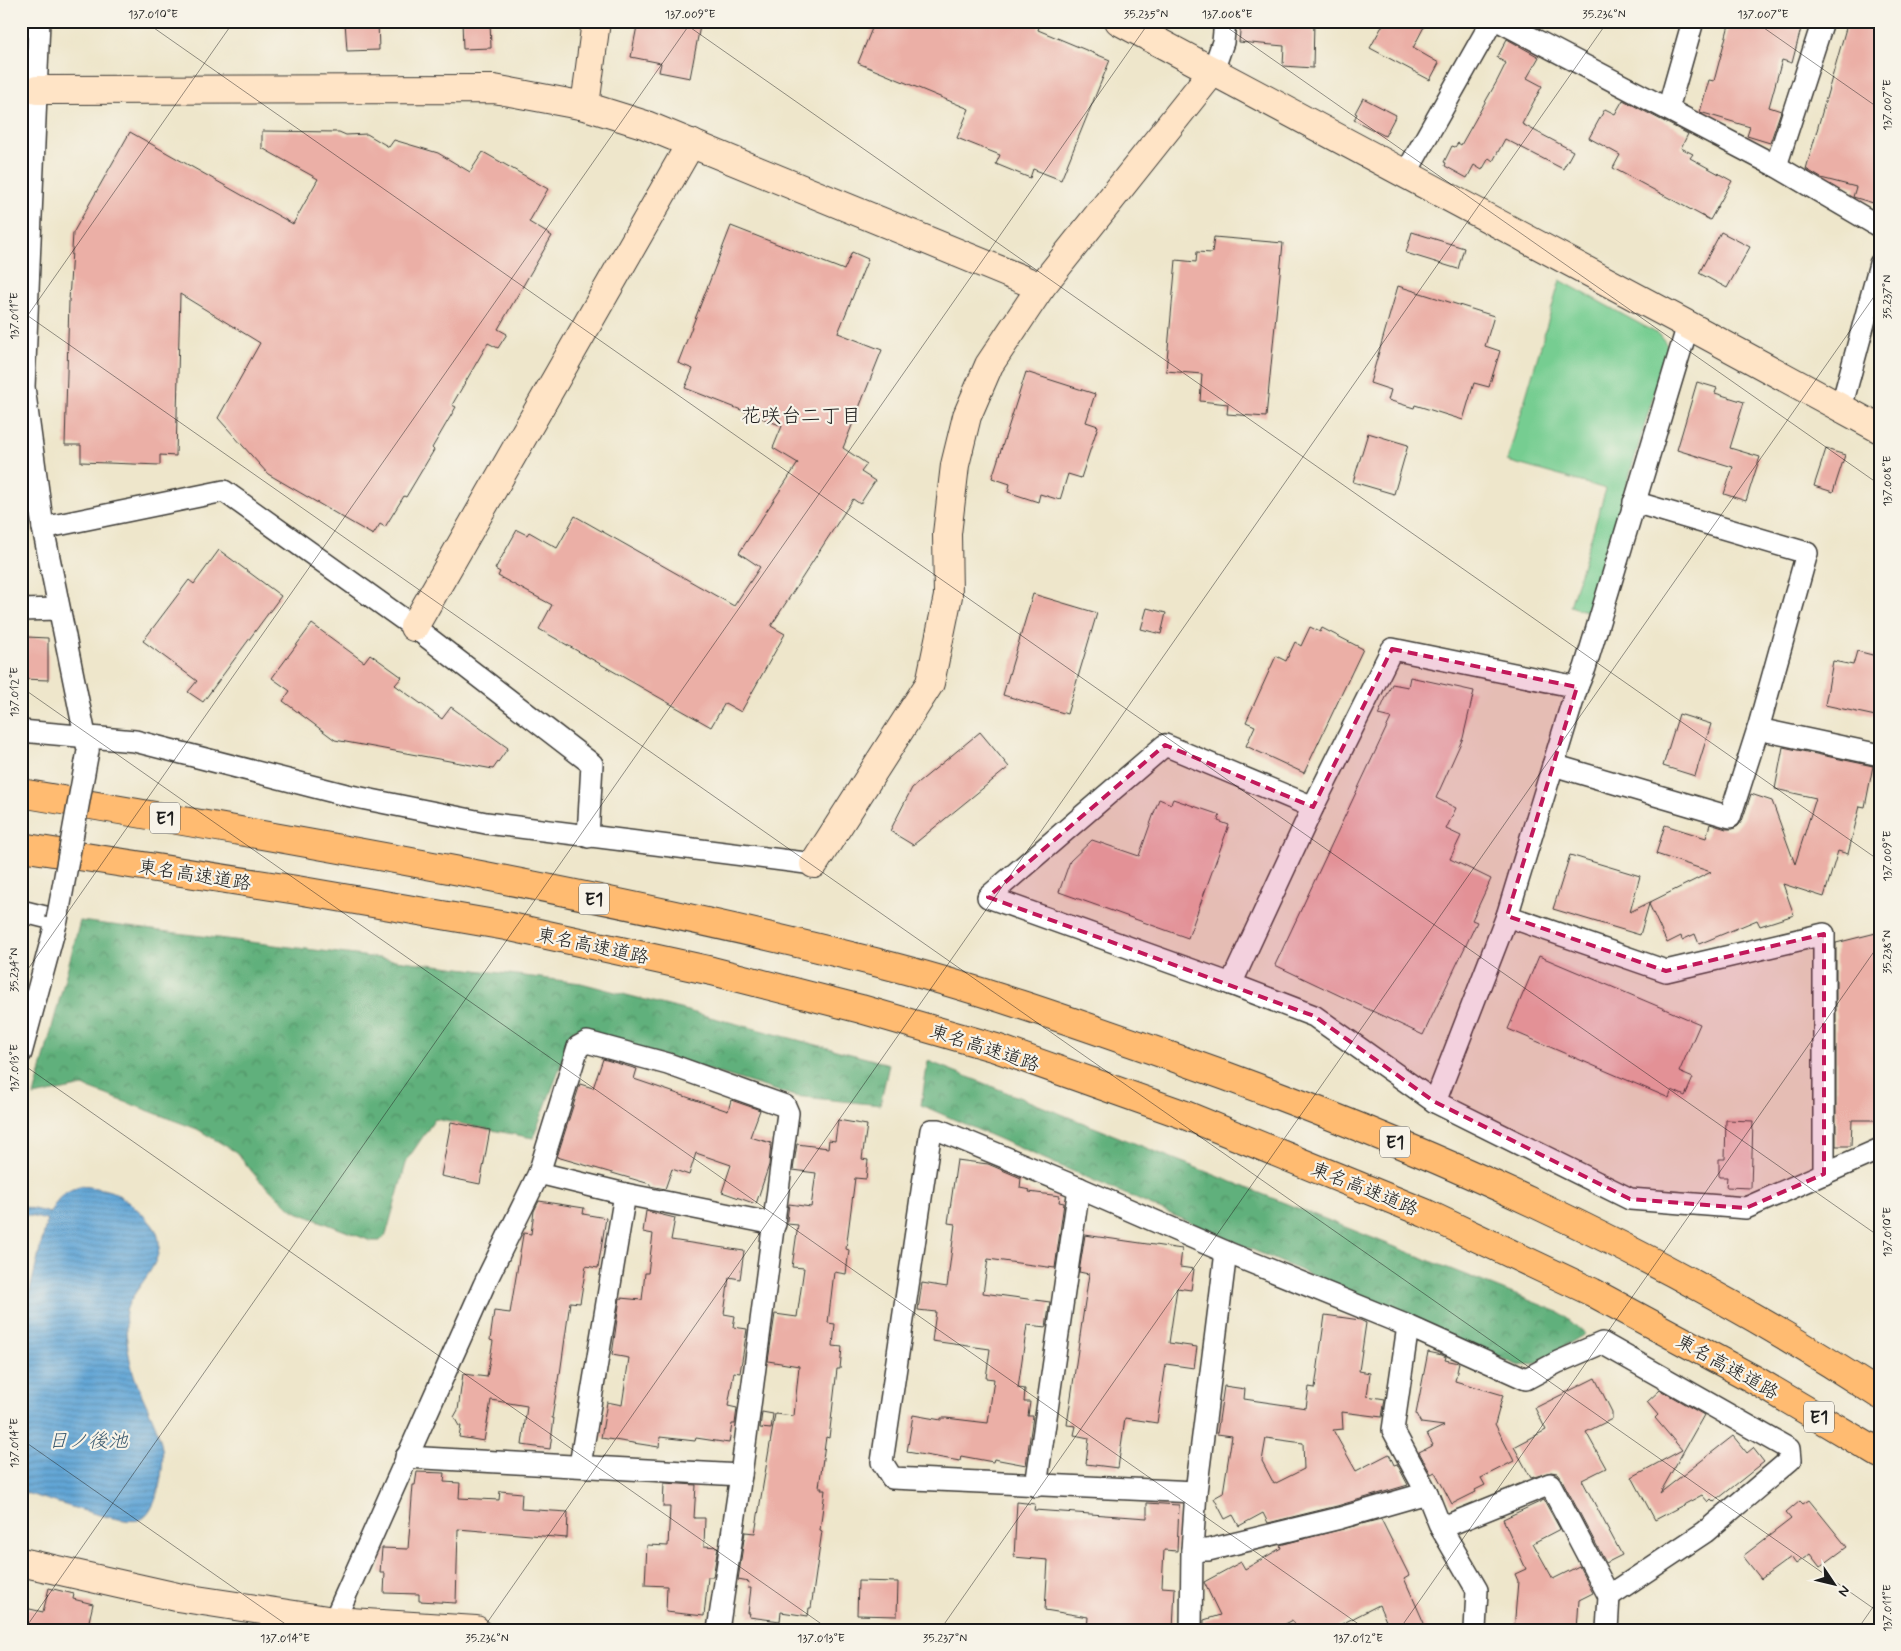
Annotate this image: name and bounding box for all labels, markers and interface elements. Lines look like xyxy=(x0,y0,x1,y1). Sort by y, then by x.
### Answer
text: 137.010°E xyxy=(128,7,178,23)
text: 137.009°E xyxy=(665,7,715,23)
text: 35.235°N xyxy=(1124,7,1168,23)
text: 137.008°E xyxy=(1201,7,1253,23)
text: 35.236°N xyxy=(1582,7,1626,23)
text: 137.007°E xyxy=(1737,7,1789,23)
text: 137.007°E xyxy=(1880,79,1896,131)
text: 35.237°N xyxy=(1880,275,1896,319)
text: 137.011°E xyxy=(7,292,23,340)
district label: 花咲台二丁目 xyxy=(741,403,861,430)
text: 137.008°E xyxy=(1880,455,1896,507)
text: 137.012°E xyxy=(7,667,23,717)
road number: E1 xyxy=(150,802,180,834)
text: 137.009°E xyxy=(1880,831,1896,881)
street label: 東名高速道路 xyxy=(137,854,253,897)
road number: E1 xyxy=(579,884,609,914)
street label: 東名高速道路 xyxy=(534,922,651,971)
text: 35.238°N xyxy=(1880,930,1896,974)
text: 35.234°N xyxy=(7,948,23,992)
street label: 東名高速道路 xyxy=(926,1019,1043,1078)
text: 137.013°E xyxy=(7,1044,23,1092)
road number: E1 xyxy=(1380,1126,1410,1158)
street label: 東名高速道路 xyxy=(1307,1156,1422,1222)
text: 137.010°E xyxy=(1880,1207,1896,1257)
street label: 東名高速道路 xyxy=(1671,1329,1783,1406)
road number: E1 xyxy=(1804,1401,1834,1432)
text: 137.014°E xyxy=(7,1418,23,1468)
water label: 日ノ後池 xyxy=(48,1428,129,1455)
north arrow xyxy=(1808,1558,1858,1608)
text: N xyxy=(1834,1582,1854,1600)
text: 137.011°E xyxy=(1880,1584,1896,1632)
text: 137.014°E xyxy=(260,1631,310,1647)
text: 35.236°N xyxy=(465,1631,509,1647)
text: 137.013°E xyxy=(797,1631,845,1647)
text: 35.237°N xyxy=(923,1631,967,1647)
text: 137.012°E xyxy=(1333,1631,1383,1647)

